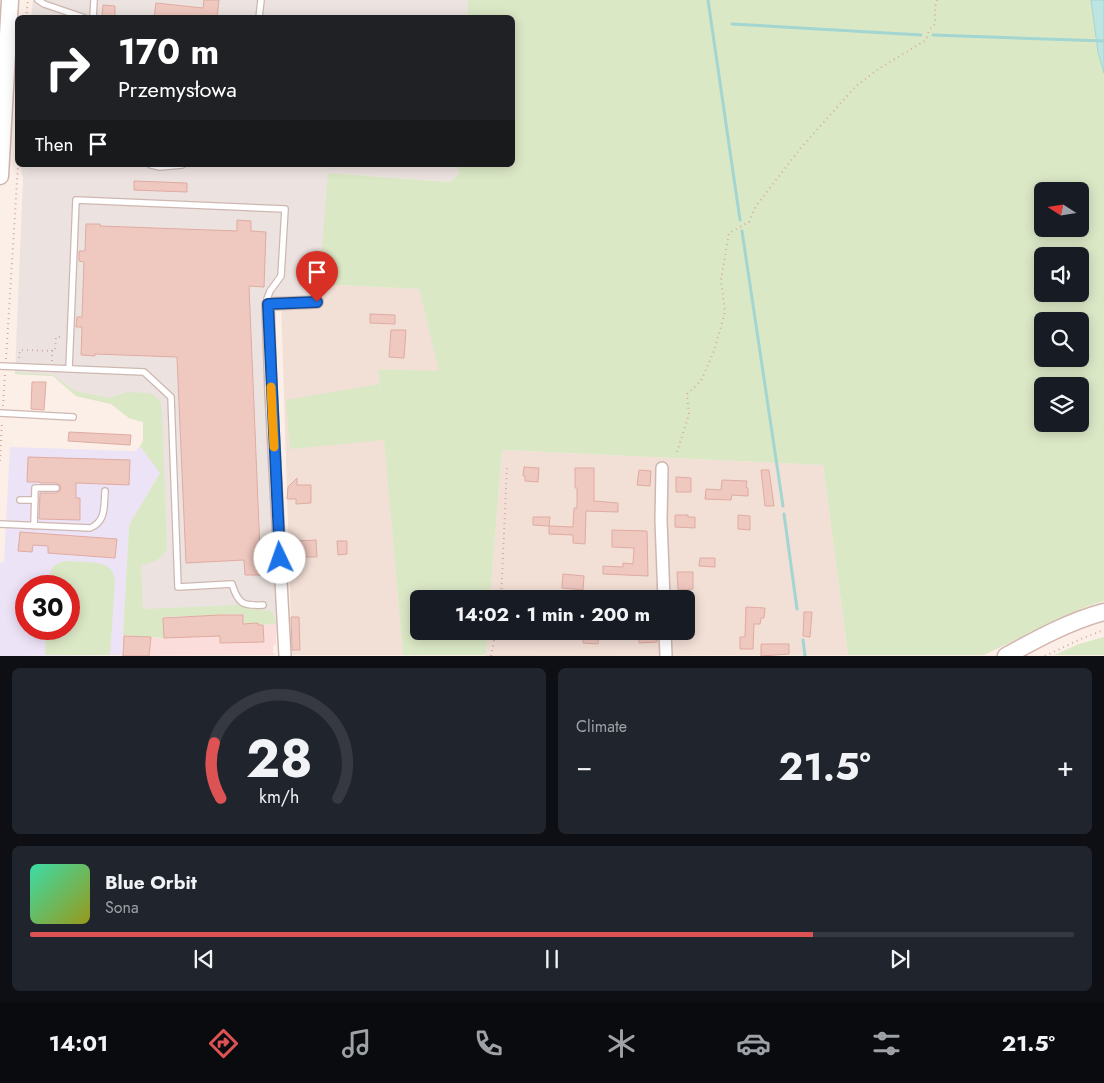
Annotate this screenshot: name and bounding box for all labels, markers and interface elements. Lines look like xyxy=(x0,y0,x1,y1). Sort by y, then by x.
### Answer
text: 170 m xyxy=(118,27,219,77)
icon: right xyxy=(35,35,100,100)
text: Przemysłowa xyxy=(118,73,237,105)
icon: arrive xyxy=(84,130,112,158)
text: Then xyxy=(35,131,74,158)
north arrow xyxy=(1034,182,1089,238)
map controls xyxy=(1034,182,1089,432)
button: sound xyxy=(1034,247,1089,302)
pin xyxy=(296,251,338,302)
icon: arrive xyxy=(303,258,331,286)
button: search xyxy=(1034,312,1089,367)
button: layers xyxy=(1034,377,1089,432)
position arrow xyxy=(253,531,305,583)
speed limit sign: 30 xyxy=(15,575,80,640)
text: 14:02 · 1 min · 200 m xyxy=(455,601,650,628)
text: Climate xyxy=(576,715,627,738)
text: 28 xyxy=(246,721,312,797)
text: 21.5° xyxy=(778,739,871,794)
text: − xyxy=(576,746,593,787)
text: + xyxy=(1057,746,1074,787)
text: km/h xyxy=(259,784,299,810)
text: Blue Orbit xyxy=(105,869,197,896)
text: Sona xyxy=(105,896,139,919)
icon: previous xyxy=(190,945,218,973)
icon: pause xyxy=(538,945,566,973)
icon: next xyxy=(886,945,914,973)
icon: directions xyxy=(206,1026,241,1061)
icon: music xyxy=(339,1026,374,1061)
icon: phone xyxy=(471,1026,506,1061)
icon: climate xyxy=(604,1026,639,1061)
icon: car xyxy=(736,1026,771,1061)
icon: filters xyxy=(869,1026,904,1061)
text: 14:01 xyxy=(49,1027,108,1059)
text: 21.5° xyxy=(1002,1027,1055,1059)

